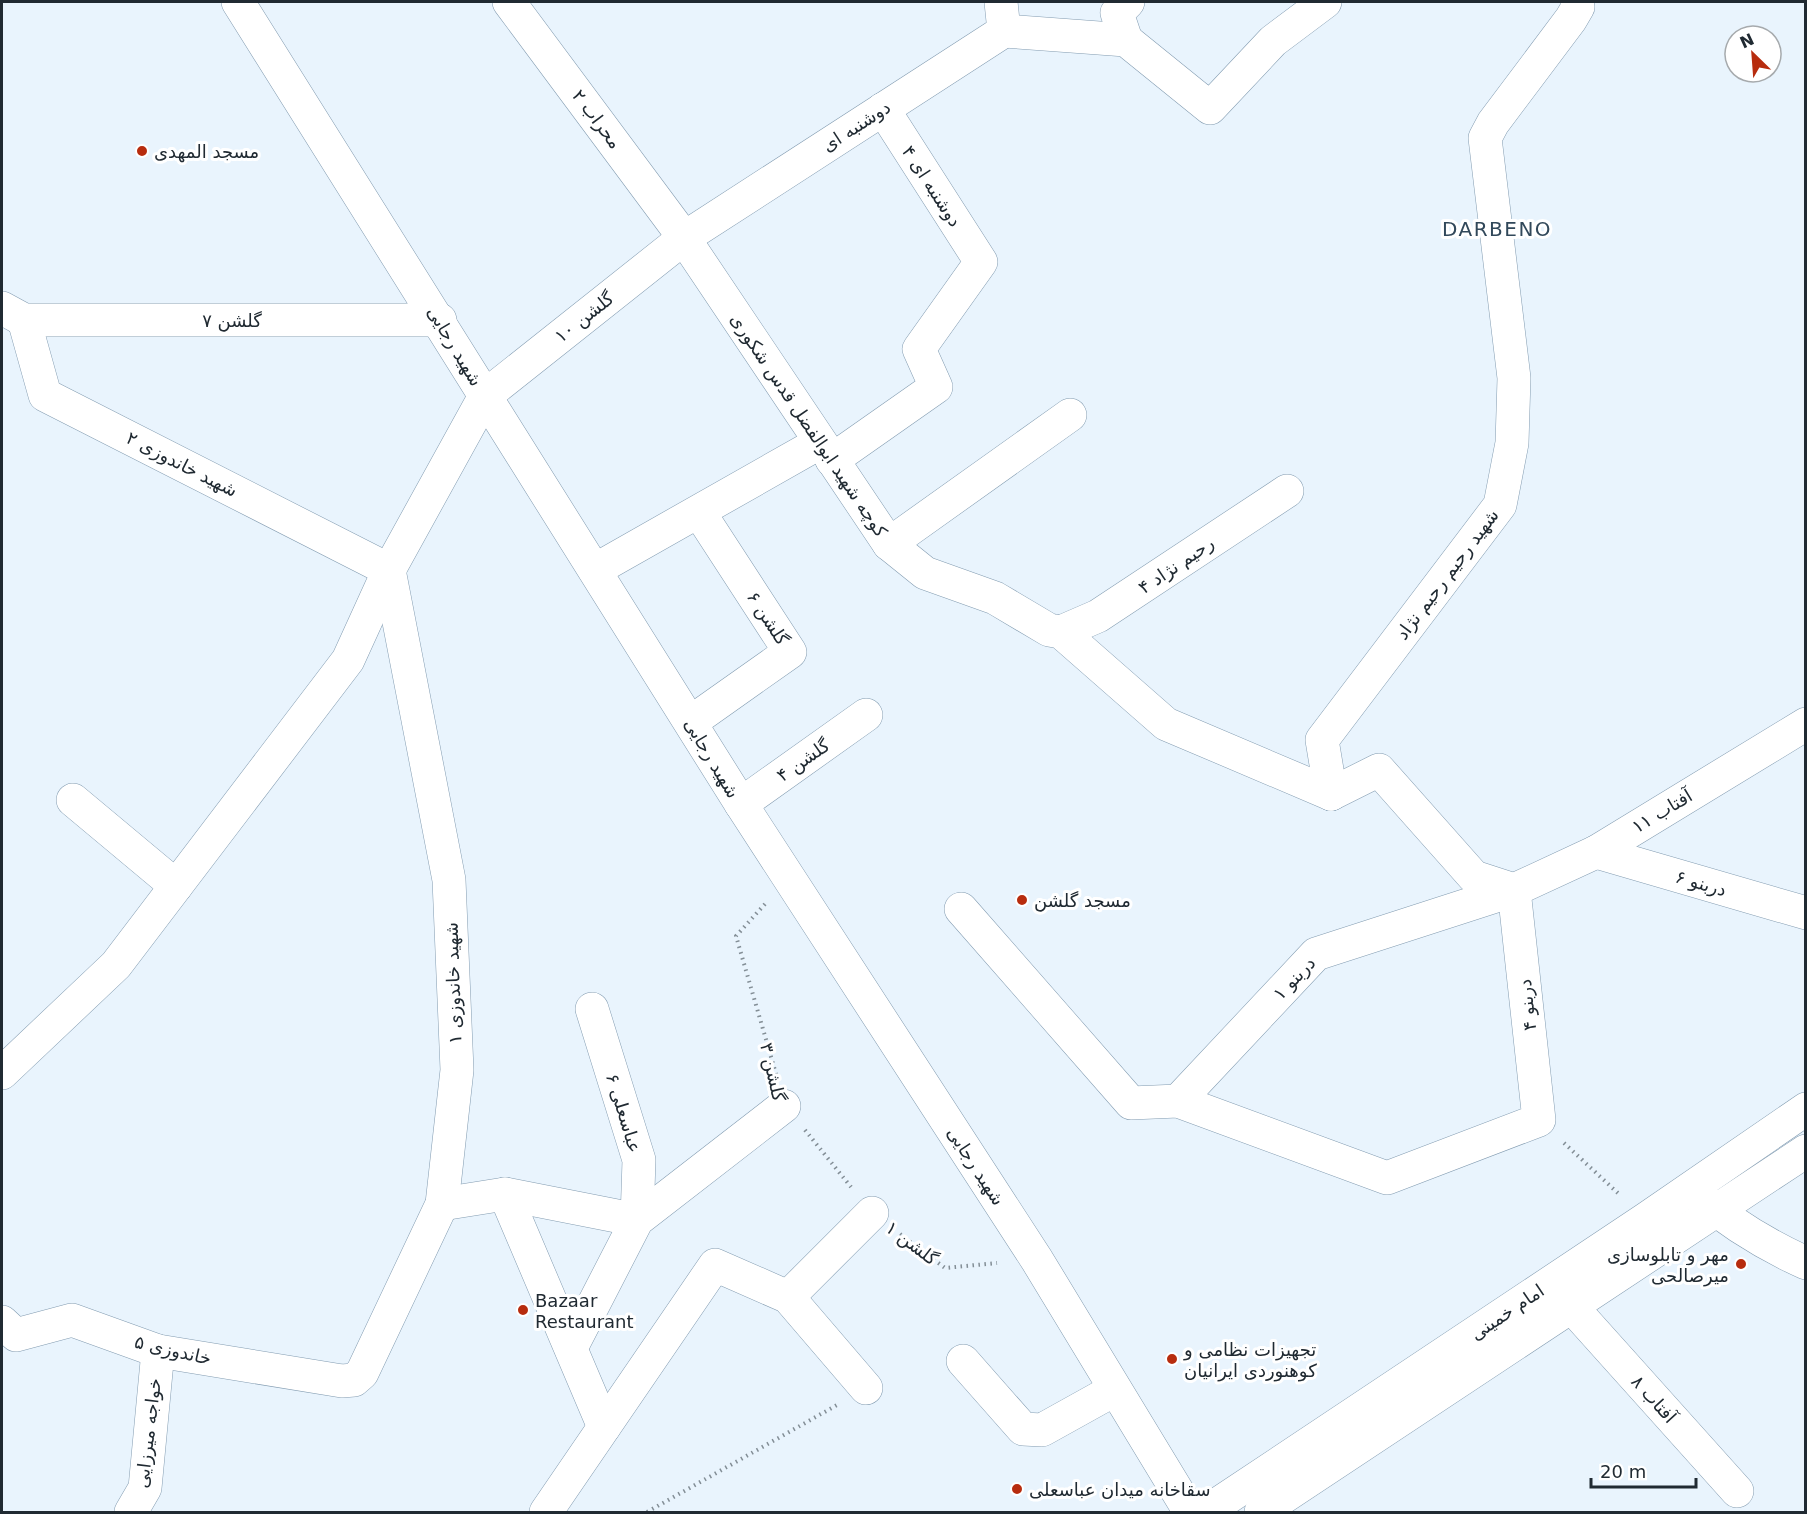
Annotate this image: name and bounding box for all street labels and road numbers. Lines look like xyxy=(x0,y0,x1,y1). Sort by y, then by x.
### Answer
street label: ۲ محراب xyxy=(567,85,626,153)
street label: دوشنبه ای xyxy=(818,96,895,157)
street label: ۴ دوشنبه ای xyxy=(897,141,966,231)
street label: ۱۰ گلشن xyxy=(550,287,619,347)
street label: شهید رجایی xyxy=(422,302,487,390)
street label: کوچه شهید ابوالفضل قدس شکوری xyxy=(725,309,892,542)
street label: ۷ گلشن xyxy=(202,310,262,332)
street label: ۲ شهید خاندوزی xyxy=(122,427,241,502)
street label: شهید رحیم رحیم نژاد xyxy=(1391,505,1504,644)
street label: رحیم نژاد ۴ xyxy=(1134,532,1218,599)
street label: ۶ گلشن xyxy=(742,587,793,650)
street label: شهید رجایی xyxy=(679,714,744,802)
street label: ۴ گلشن xyxy=(773,734,834,787)
street label: آفتاب ۱۱ xyxy=(1628,783,1697,837)
street label: ۶ دربنو xyxy=(1673,866,1729,901)
street label: ۱ شهید خاندوزی xyxy=(440,922,467,1044)
street label: دربنو ۱ xyxy=(1268,952,1320,1005)
street label: ۴ دربنو xyxy=(1514,978,1541,1032)
street label: ۳ گلشن xyxy=(755,1041,790,1104)
street label: ۶ عباسعلی xyxy=(602,1071,646,1155)
street label: شهید رجایی xyxy=(942,1123,1009,1210)
street label: ۱ گلشن xyxy=(881,1217,942,1270)
street label: امام خمینی xyxy=(1466,1280,1548,1344)
street label: خاندوزی ۵ xyxy=(132,1331,213,1370)
street label: آفتاب ۸ xyxy=(1627,1370,1682,1428)
street label: خواجه میرزایی xyxy=(131,1377,166,1489)

